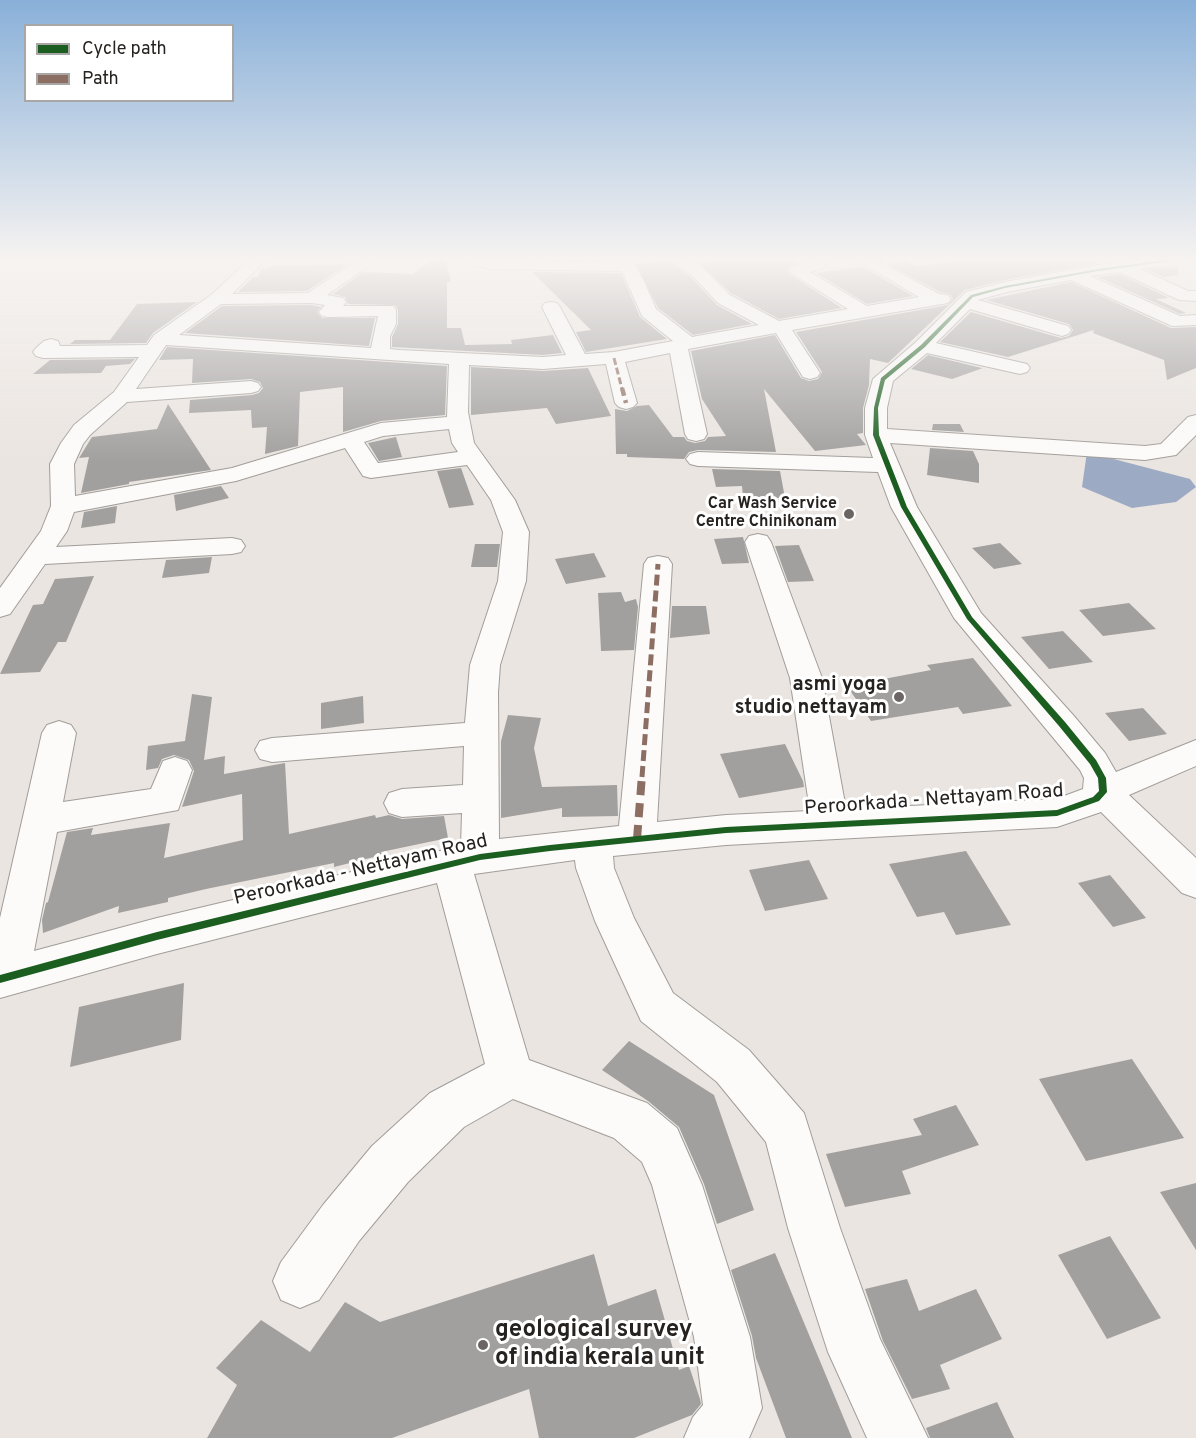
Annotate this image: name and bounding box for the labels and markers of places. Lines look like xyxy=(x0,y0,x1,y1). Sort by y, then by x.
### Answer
place label: Car Wash Service Centre Chinikonam xyxy=(696,495,837,533)
marker: Car Wash Service Centre Chinikonam xyxy=(842,507,856,521)
place label: asmi yoga studio nettayam xyxy=(735,674,887,721)
marker: asmi yoga studio nettayam xyxy=(892,690,906,704)
place label: geological survey of india kerala unit xyxy=(495,1317,705,1373)
marker: geological survey of india kerala unit xyxy=(476,1338,490,1352)

